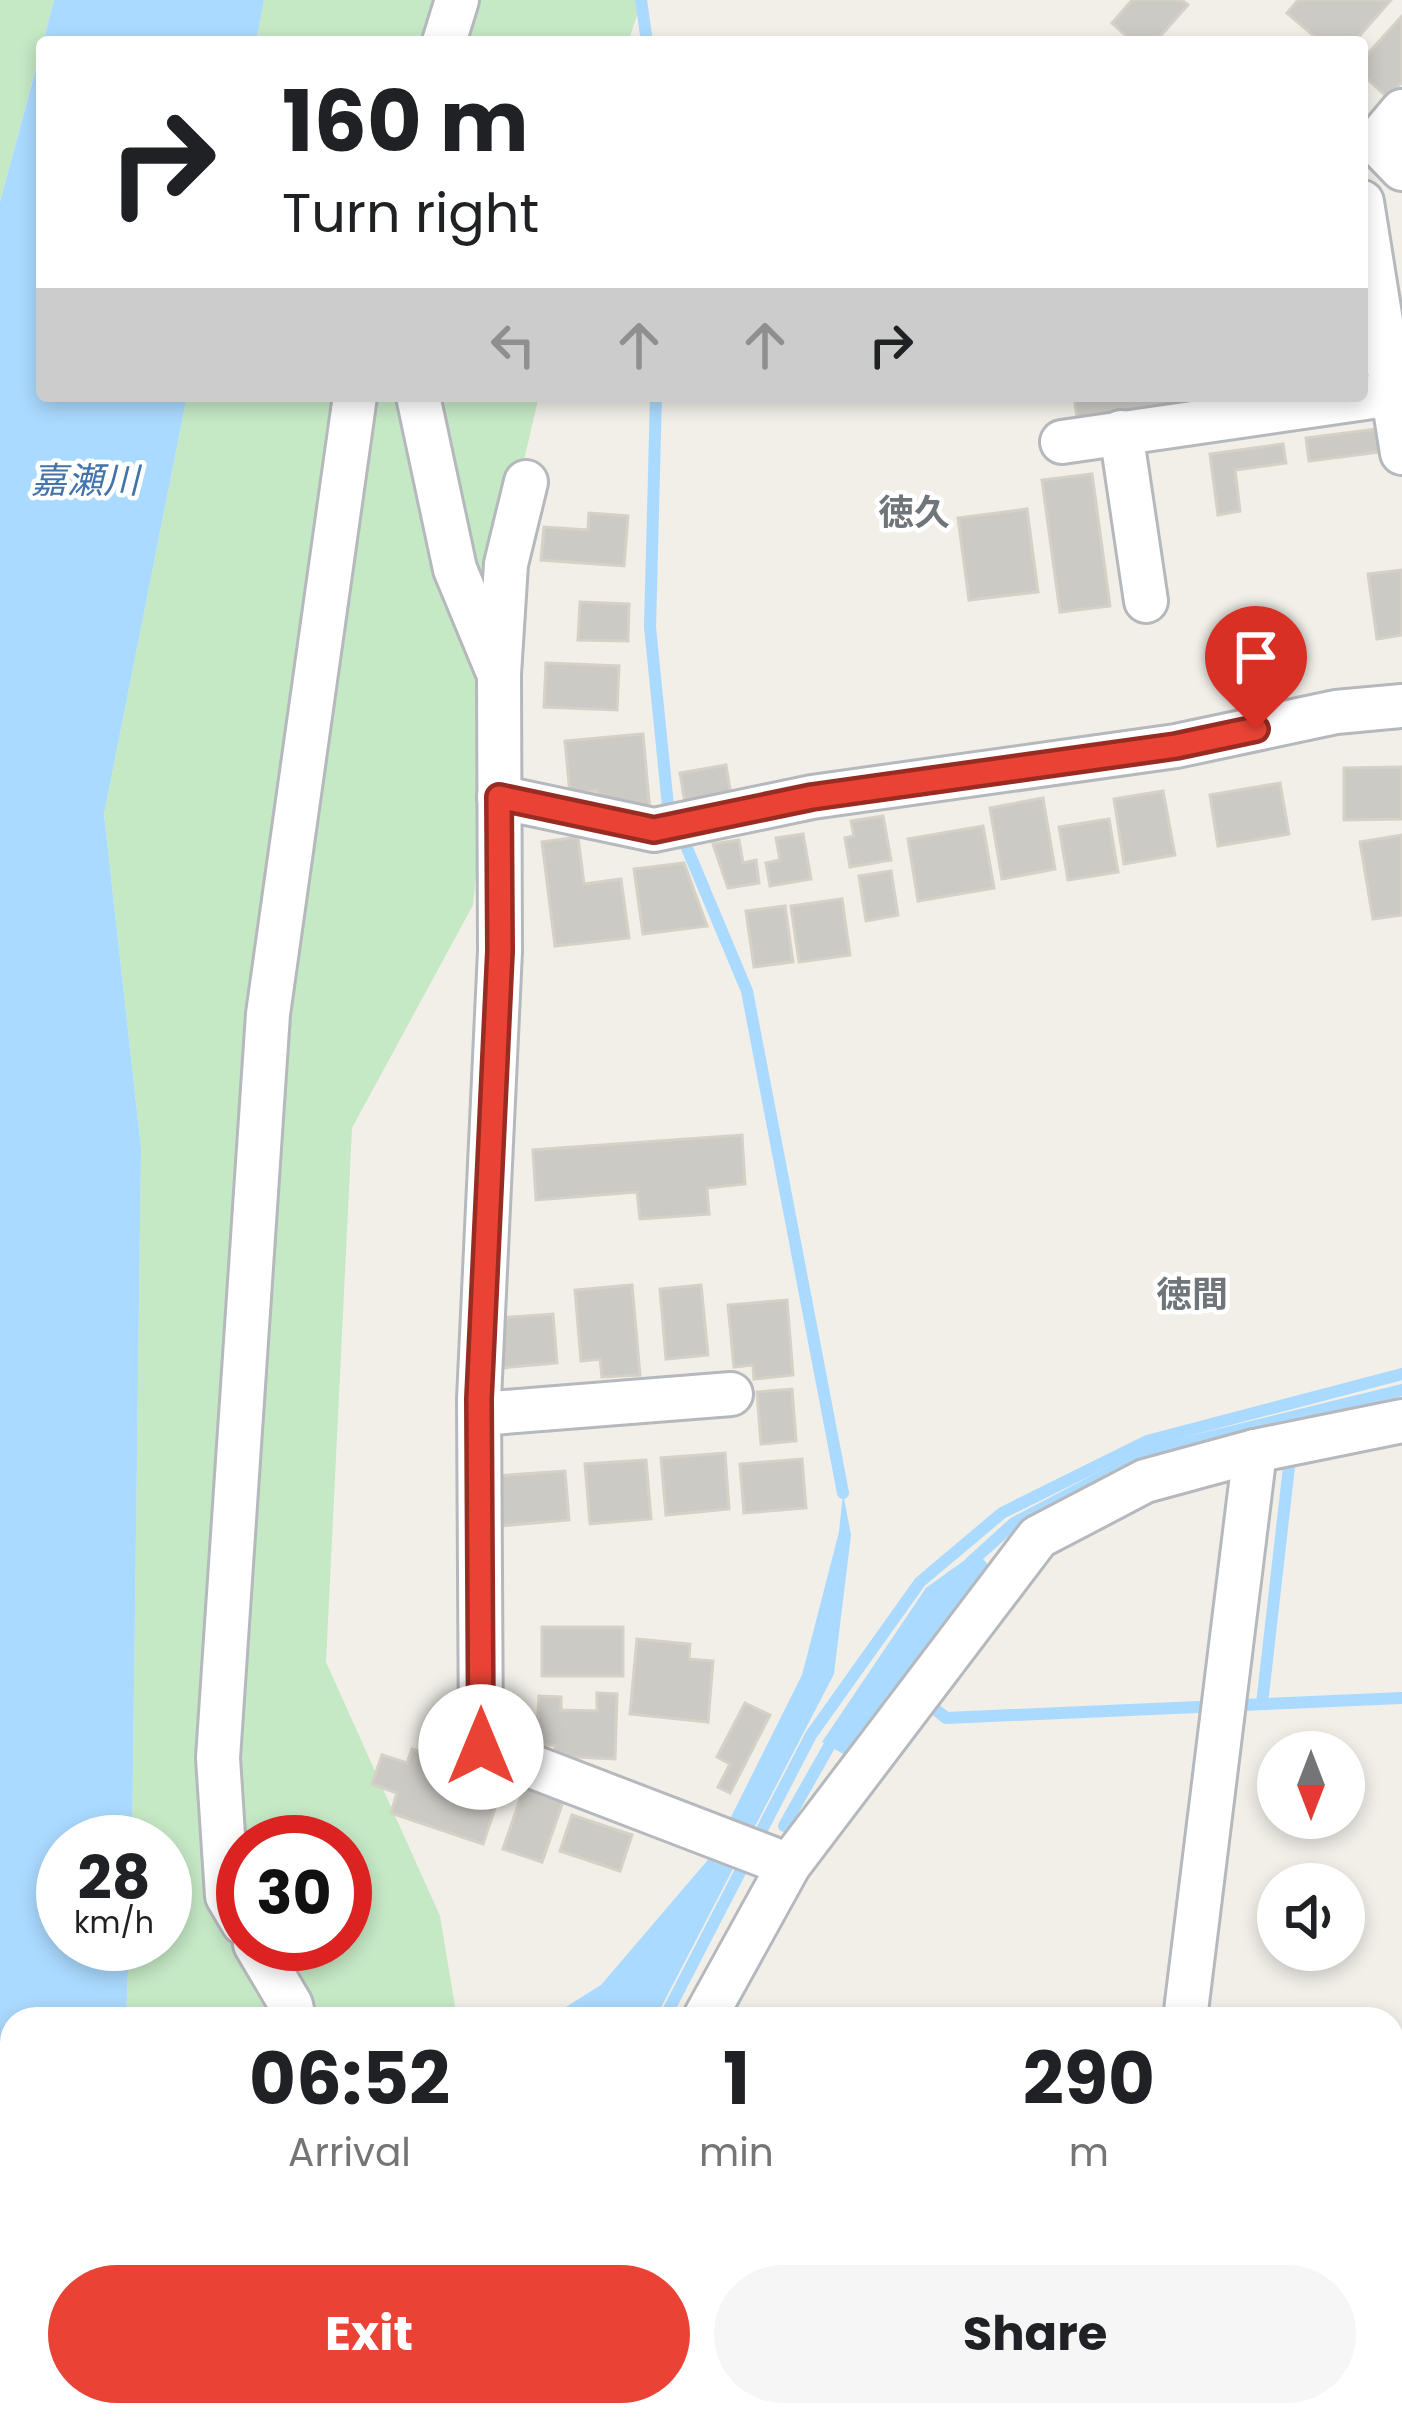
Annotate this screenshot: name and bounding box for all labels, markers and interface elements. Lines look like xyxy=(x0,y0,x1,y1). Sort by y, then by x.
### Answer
text: 160 m xyxy=(282,63,529,180)
icon: right xyxy=(84,84,240,240)
text: Turn right xyxy=(282,175,539,251)
icon: left xyxy=(480,312,546,378)
icon: ahead xyxy=(606,312,672,378)
icon: ahead xyxy=(732,312,798,378)
icon: right xyxy=(858,312,924,378)
water label: 嘉瀬川 xyxy=(31,455,143,506)
district label: 徳久 xyxy=(878,487,950,538)
pin xyxy=(1205,606,1307,729)
icon: arrive xyxy=(1223,624,1289,690)
district label: 徳間 xyxy=(1156,1269,1228,1320)
position arrow xyxy=(418,1684,544,1810)
north arrow xyxy=(1257,1731,1365,1839)
map controls xyxy=(1257,1731,1365,1971)
speed limit sign: 30 xyxy=(216,1815,372,1971)
text: 28 xyxy=(77,1836,151,1920)
button: sound xyxy=(1257,1863,1365,1971)
text: km/h xyxy=(74,1901,154,1944)
text: 06:52 xyxy=(249,2028,450,2129)
text: 1 xyxy=(723,2028,750,2129)
text: 290 xyxy=(1023,2028,1155,2129)
text: Arrival xyxy=(288,2125,411,2180)
text: min xyxy=(699,2125,774,2180)
text: m xyxy=(1069,2125,1109,2180)
button: Exit xyxy=(48,2265,690,2403)
button: Share xyxy=(714,2265,1356,2403)

